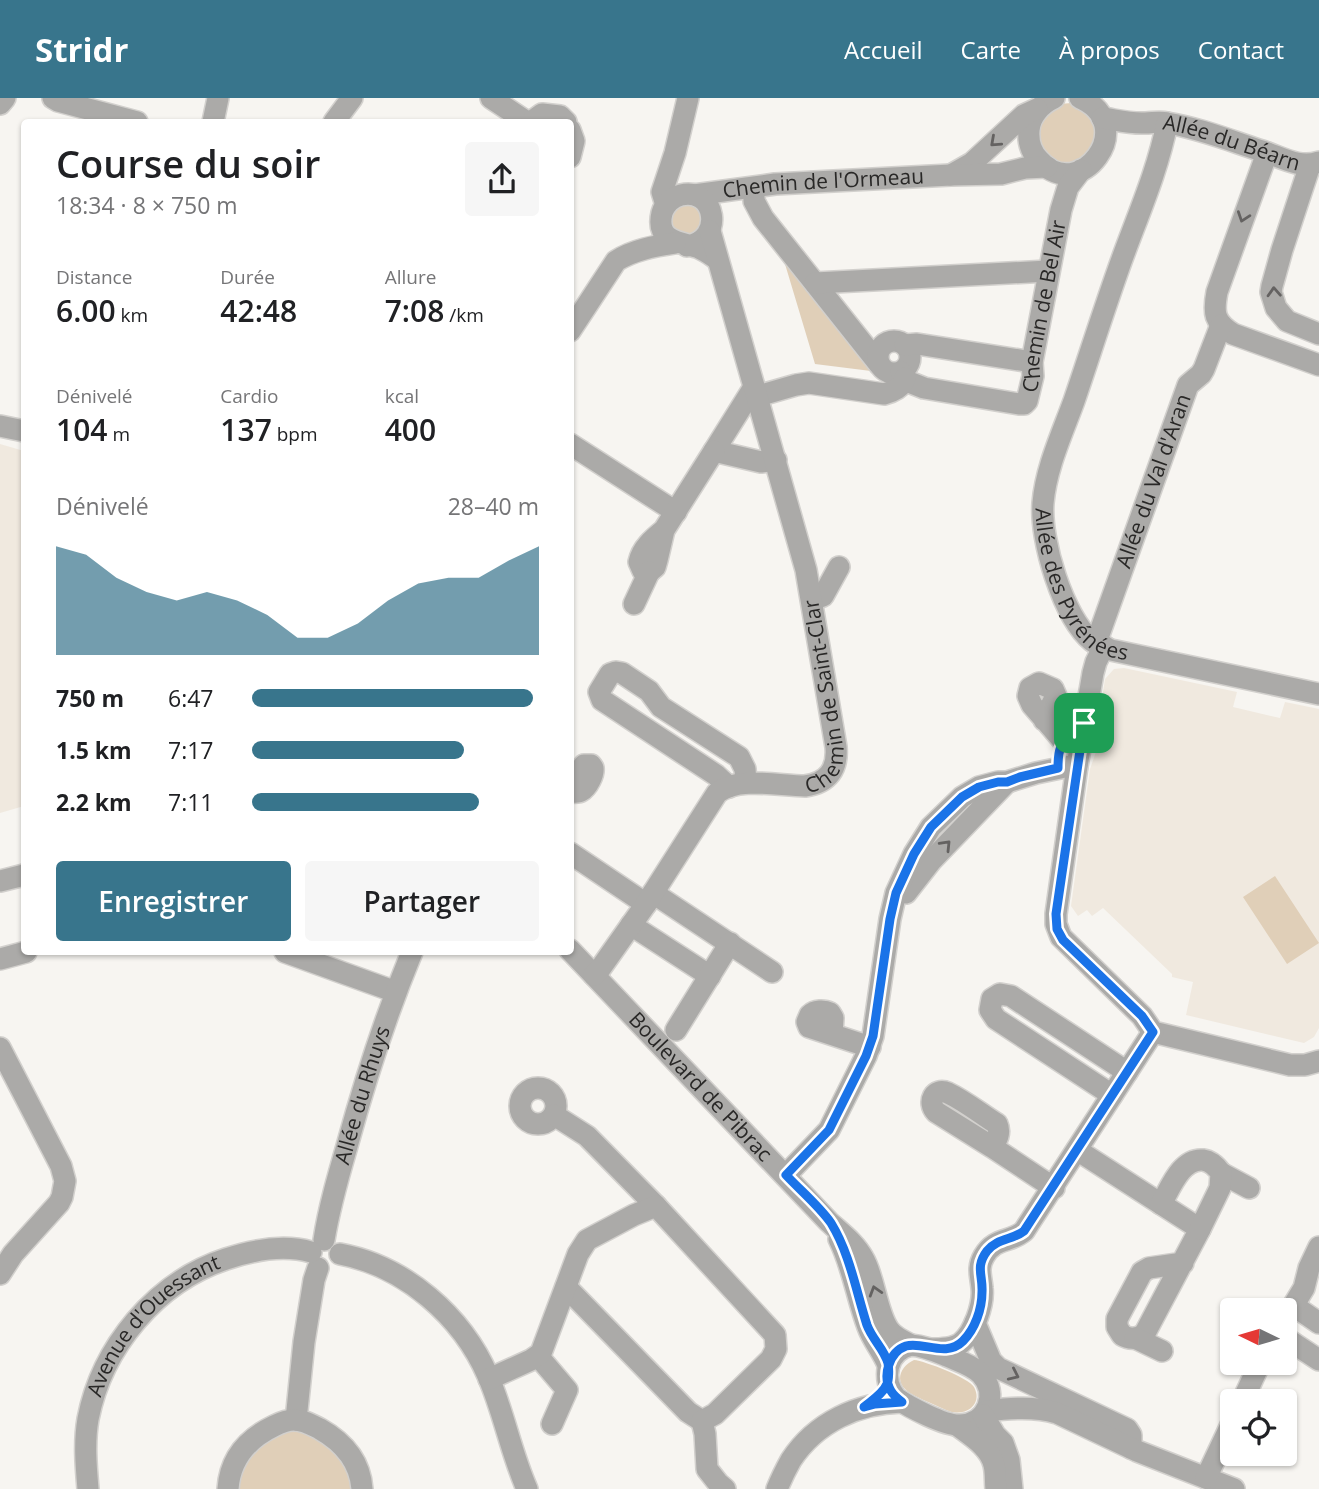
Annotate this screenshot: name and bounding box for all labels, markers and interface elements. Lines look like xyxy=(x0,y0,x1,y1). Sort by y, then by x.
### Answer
text: Stridr xyxy=(35,27,128,72)
text: Accueil xyxy=(844,33,923,66)
text: Carte xyxy=(961,33,1021,66)
text: À propos xyxy=(1059,33,1160,66)
text: Contact xyxy=(1198,33,1284,66)
street label: Allée du Béarn xyxy=(1161,108,1303,176)
one-way arrow xyxy=(990,134,1003,146)
text: Course du soir xyxy=(56,137,320,189)
button: share xyxy=(465,142,539,216)
street label: Chemin de l'Ormeau xyxy=(721,161,925,204)
text: 18:34 · 8 × 750 m xyxy=(56,189,238,221)
one-way arrow xyxy=(1237,210,1252,222)
street label: Chemin de Bel Air xyxy=(1015,217,1072,395)
text: Distance xyxy=(56,264,132,290)
text: Durée xyxy=(220,264,275,290)
text: Allure xyxy=(385,264,436,290)
one-way arrow xyxy=(1266,286,1281,297)
text: 6.00 xyxy=(56,290,116,331)
text: 42:48 xyxy=(220,290,297,331)
text: 7:08 xyxy=(385,290,444,331)
text: km xyxy=(116,302,148,328)
text: /km xyxy=(444,302,484,328)
text: Dénivelé xyxy=(56,383,133,409)
text: Cardio xyxy=(220,383,278,409)
text: kcal xyxy=(385,383,419,409)
street label: Allée du Val d'Aran xyxy=(1109,390,1197,572)
text: 104 xyxy=(56,409,107,450)
text: 137 xyxy=(220,409,272,450)
text: 400 xyxy=(385,409,436,450)
text: m xyxy=(107,421,130,447)
text: bpm xyxy=(272,421,318,447)
text: Dénivelé xyxy=(56,490,149,522)
text: 28–40 m xyxy=(448,490,539,522)
street label: Allée des Pyrénées xyxy=(1030,507,1131,666)
street label: Chemin de Saint-Clar xyxy=(796,597,850,799)
text: 750 m xyxy=(56,682,124,714)
text: 6:47 xyxy=(168,682,214,714)
pin xyxy=(1054,693,1114,753)
icon: arrive xyxy=(1065,704,1103,742)
text: 1.5 km xyxy=(56,734,132,766)
text: 7:17 xyxy=(168,734,214,766)
text: 2.2 km xyxy=(56,786,132,818)
text: 7:11 xyxy=(168,786,214,818)
one-way arrow xyxy=(937,841,950,854)
button: Enregistrer xyxy=(56,861,291,941)
button: Partager xyxy=(305,861,539,941)
street label: Boulevard de Pibrac xyxy=(623,1005,779,1167)
street label: Allée du Rhuys xyxy=(327,1022,396,1167)
street label: Avenue d'Ouessant xyxy=(80,1248,224,1400)
one-way arrow xyxy=(869,1286,884,1298)
north arrow xyxy=(1220,1298,1297,1376)
map controls xyxy=(1220,1298,1297,1466)
one-way arrow xyxy=(1007,1367,1019,1381)
button: locate xyxy=(1220,1389,1297,1466)

